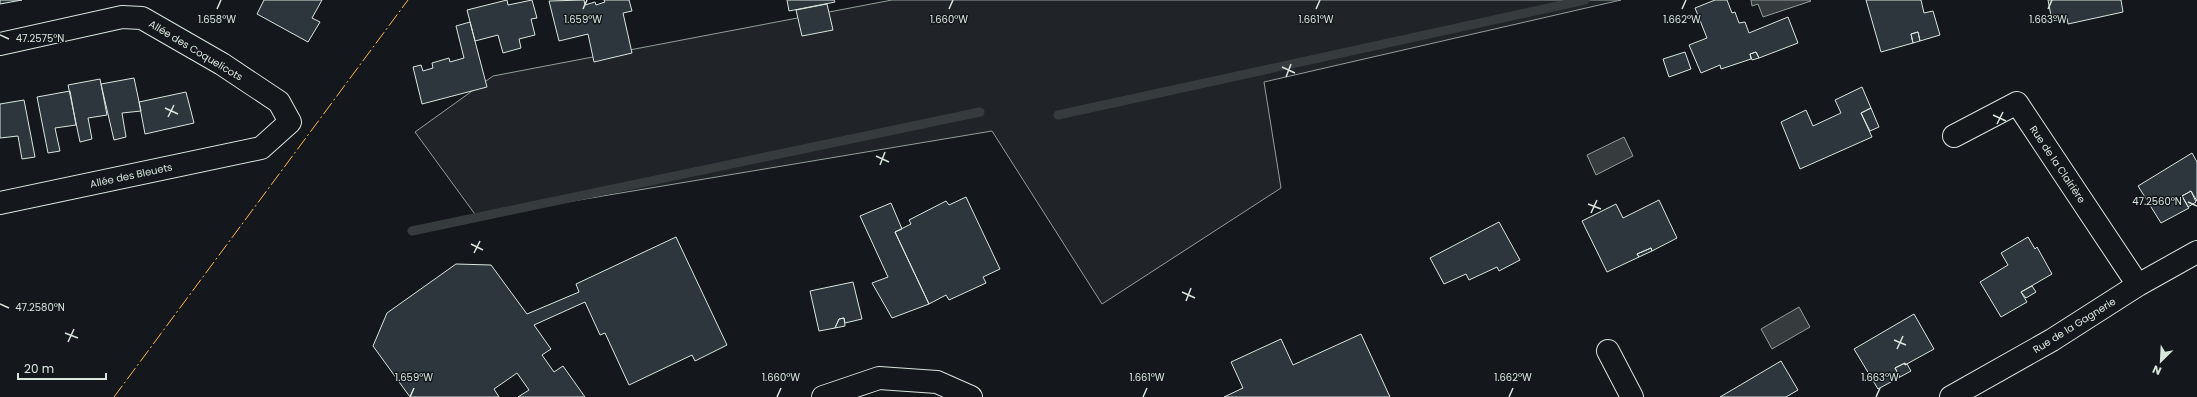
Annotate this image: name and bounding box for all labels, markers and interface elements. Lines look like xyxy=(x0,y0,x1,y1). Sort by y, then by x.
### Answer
text: 1.658°W xyxy=(198,12,236,27)
text: 1.659°W xyxy=(564,12,602,27)
text: 1.660°W xyxy=(930,12,968,27)
text: 1.661°W xyxy=(1298,12,1334,27)
text: 1.662°W xyxy=(1663,12,1701,27)
text: 1.663°W xyxy=(2029,12,2067,27)
street label: Allée des Coquelicots xyxy=(146,16,246,84)
text: 47.2575°N xyxy=(16,31,64,46)
street label: Rue de la Clairière xyxy=(2026,123,2089,206)
street label: Allée des Bleuets xyxy=(89,159,174,192)
text: 47.2560°N xyxy=(2132,194,2182,209)
street label: Rue de la Gagnerie xyxy=(2030,294,2119,357)
text: 47.2580°N xyxy=(15,300,65,315)
north arrow xyxy=(2141,341,2181,381)
scale bar xyxy=(18,355,106,381)
text: 20 m xyxy=(24,360,54,377)
text: N xyxy=(2150,361,2164,379)
text: 1.659°W xyxy=(395,370,433,385)
text: 1.660°W xyxy=(762,370,800,385)
text: 1.661°W xyxy=(1129,370,1165,385)
text: 1.662°W xyxy=(1494,370,1532,385)
text: 1.663°W xyxy=(1861,370,1899,385)

